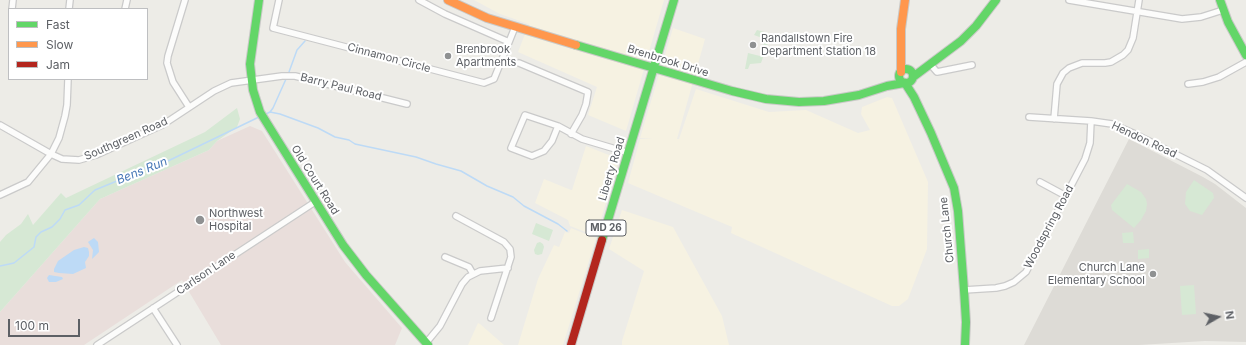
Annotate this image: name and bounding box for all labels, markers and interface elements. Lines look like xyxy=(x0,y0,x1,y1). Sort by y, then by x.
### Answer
legend xyxy=(8,8,148,80)
text: Fast xyxy=(46,17,70,32)
place label: Randallstown Fire Department Station 18 xyxy=(761,32,876,58)
text: Slow xyxy=(46,37,73,52)
marker: Randallstown Fire Department Station 18 xyxy=(748,40,758,50)
street label: Cinnamon Circle xyxy=(346,41,432,75)
street label: Brenbrook Drive xyxy=(626,42,710,80)
place label: Brenbrook Apartments xyxy=(456,43,516,69)
marker: Brenbrook Apartments xyxy=(443,51,453,61)
text: Jam xyxy=(46,57,70,72)
street label: Barry Paul Road xyxy=(299,71,383,103)
street label: Southgreen Road xyxy=(82,115,170,163)
street label: Hendon Road xyxy=(1109,119,1179,161)
street label: Liberty Road xyxy=(596,136,628,202)
street label: Old Court Road xyxy=(288,143,342,217)
water label: Bens Run xyxy=(115,154,169,188)
street label: Woodspring Road xyxy=(1021,183,1077,271)
street label: Church Lane xyxy=(937,196,957,264)
place label: Northwest Hospital xyxy=(209,207,263,233)
marker: Northwest Hospital xyxy=(194,214,206,226)
road number: MD 26 xyxy=(586,220,626,236)
street label: Carlson Lane xyxy=(174,248,238,298)
place label: Church Lane Elementary School xyxy=(1048,261,1145,287)
marker: Church Lane Elementary School xyxy=(1148,269,1158,279)
north arrow xyxy=(1198,297,1238,337)
text: N xyxy=(1222,310,1237,320)
scale bar xyxy=(10,311,82,337)
text: 100 m xyxy=(15,318,49,333)

